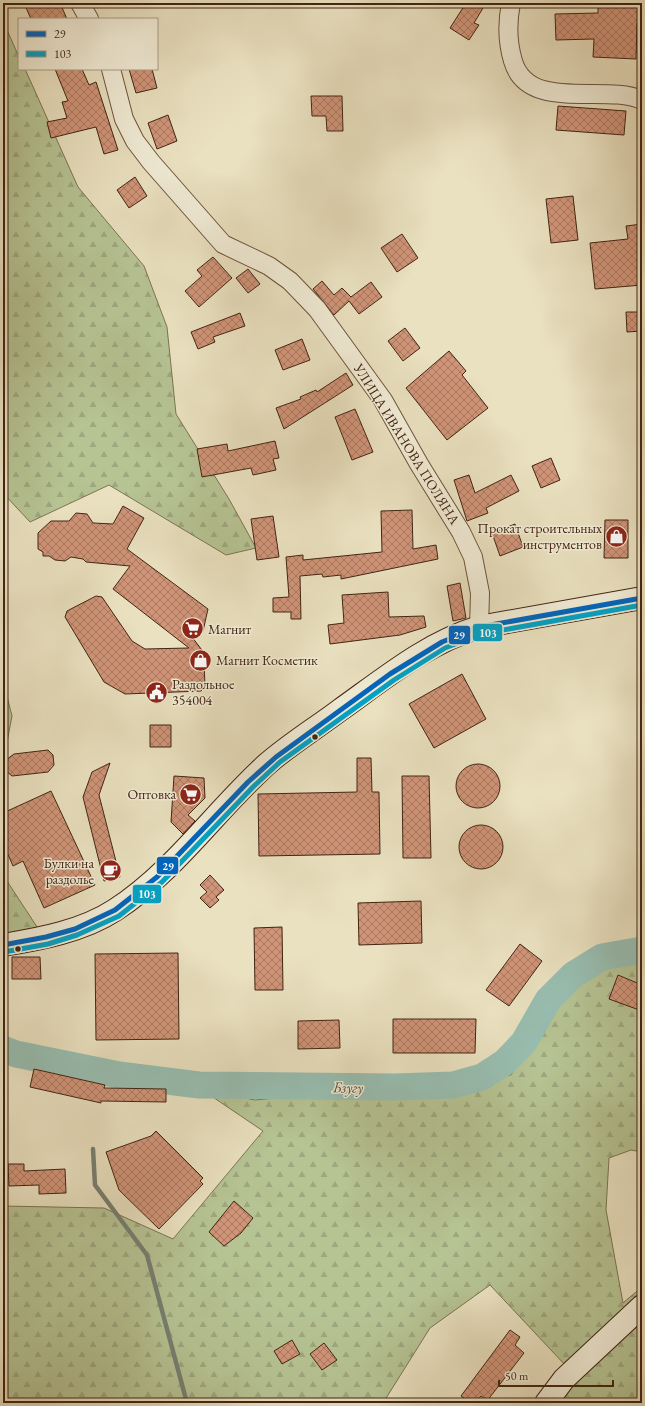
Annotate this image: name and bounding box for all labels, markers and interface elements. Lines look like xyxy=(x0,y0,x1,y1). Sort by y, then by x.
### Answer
legend xyxy=(18,18,158,70)
text: 29 xyxy=(54,26,66,42)
text: 103 xyxy=(54,46,72,62)
street label: УЛИЦА ИВАНОВА ПОЛЯНА xyxy=(349,359,464,528)
place label: Прокат строительных инструментов xyxy=(477,519,602,553)
shop icon: Прокат строительных инструментов xyxy=(604,523,630,549)
supermarket icon: Магнит xyxy=(180,616,206,642)
place label: Магнит xyxy=(208,620,252,638)
line badge: 103 xyxy=(472,623,503,642)
line badge: 29 xyxy=(448,625,471,645)
text: 103 xyxy=(479,626,497,640)
text: 29 xyxy=(453,628,465,642)
shop icon: Магнит Косметик xyxy=(187,647,213,673)
place label: Магнит Косметик xyxy=(216,651,318,669)
place label: Раздольное 354004 xyxy=(172,675,235,709)
public building icon: Раздольное 354004 xyxy=(143,679,169,705)
unlabelled marker xyxy=(310,732,320,742)
supermarket icon: Оптовка xyxy=(178,781,204,807)
place label: Оптовка xyxy=(128,785,176,803)
place label: Булки на раздолье xyxy=(44,854,95,888)
line badge: 29 xyxy=(156,856,179,875)
cafe icon: Булки на раздолье xyxy=(97,858,123,884)
text: 29 xyxy=(162,859,174,873)
line badge: 103 xyxy=(132,884,162,904)
text: 103 xyxy=(138,887,156,901)
unlabelled marker xyxy=(13,944,23,954)
water label: Бзугу xyxy=(332,1077,363,1097)
scale bar xyxy=(499,1362,613,1388)
text: 50 m xyxy=(505,1368,529,1384)

